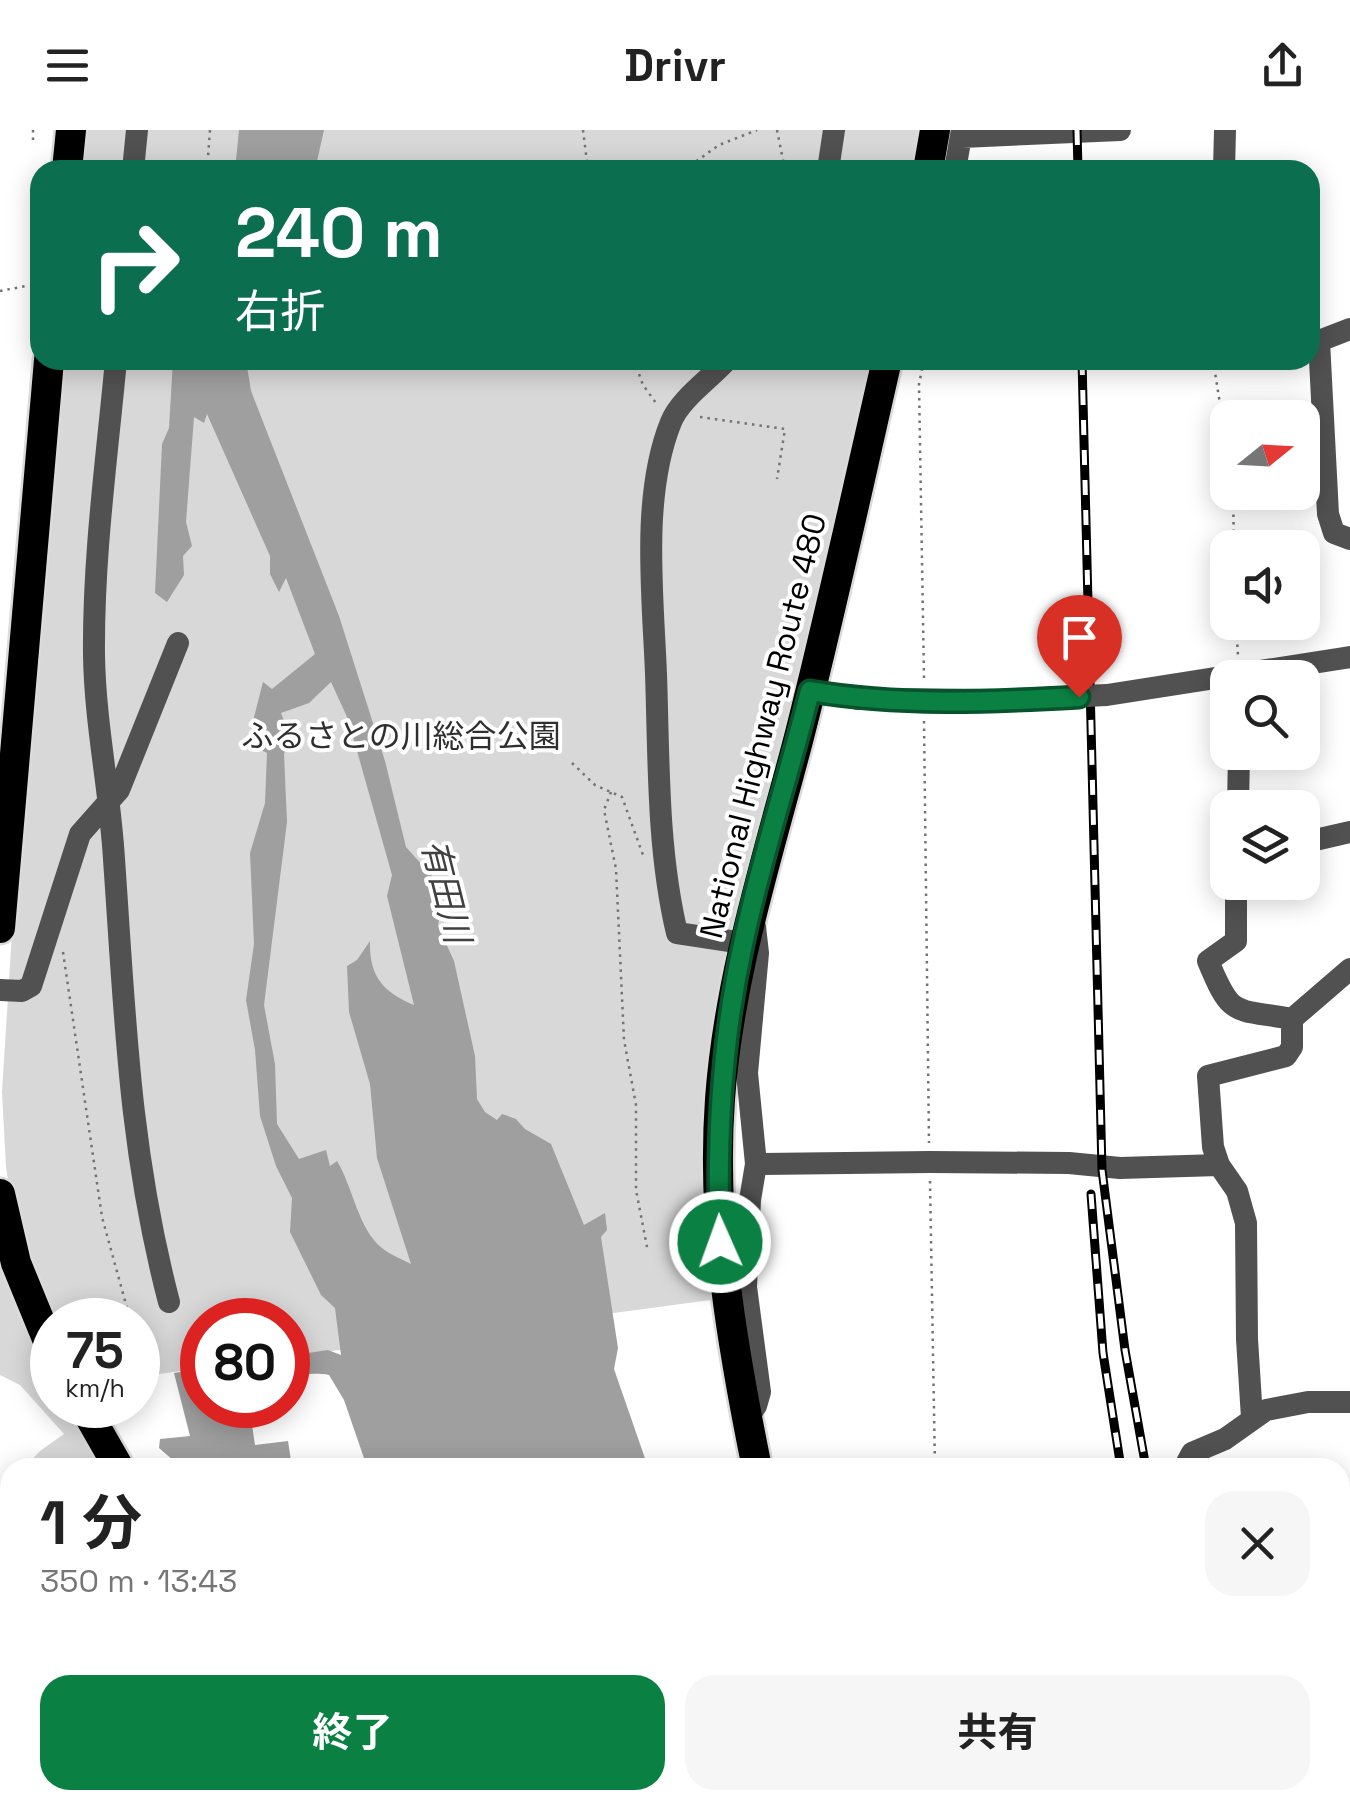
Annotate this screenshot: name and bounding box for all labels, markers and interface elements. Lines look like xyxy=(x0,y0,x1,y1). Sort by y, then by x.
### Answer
text: Drivr xyxy=(624,37,726,94)
icon: menu xyxy=(40,38,95,93)
icon: share xyxy=(1255,38,1310,93)
text: 240 m xyxy=(235,188,443,277)
icon: right xyxy=(70,200,200,330)
text: 右折 xyxy=(235,283,325,340)
north arrow xyxy=(1210,400,1320,510)
map controls xyxy=(1210,400,1320,900)
street label: National Highway Route 480 xyxy=(691,509,835,943)
button: sound xyxy=(1210,530,1320,640)
pin xyxy=(1037,595,1122,698)
icon: arrive xyxy=(1052,610,1107,665)
button: search xyxy=(1210,660,1320,770)
park label: ふるさとの川総合公園 xyxy=(241,716,561,756)
button: layers xyxy=(1210,790,1320,900)
water label: 有田川 xyxy=(412,835,481,951)
position arrow xyxy=(668,1190,772,1294)
speed limit sign: 80 xyxy=(180,1298,310,1428)
text: 75 xyxy=(66,1319,124,1383)
text: km/h xyxy=(65,1372,125,1404)
text: 1 分 xyxy=(40,1485,142,1562)
button: close xyxy=(1205,1491,1310,1596)
text: 350 m · 13:43 xyxy=(40,1561,237,1601)
button: 終了 xyxy=(40,1675,665,1790)
button: 共有 xyxy=(685,1675,1310,1790)

